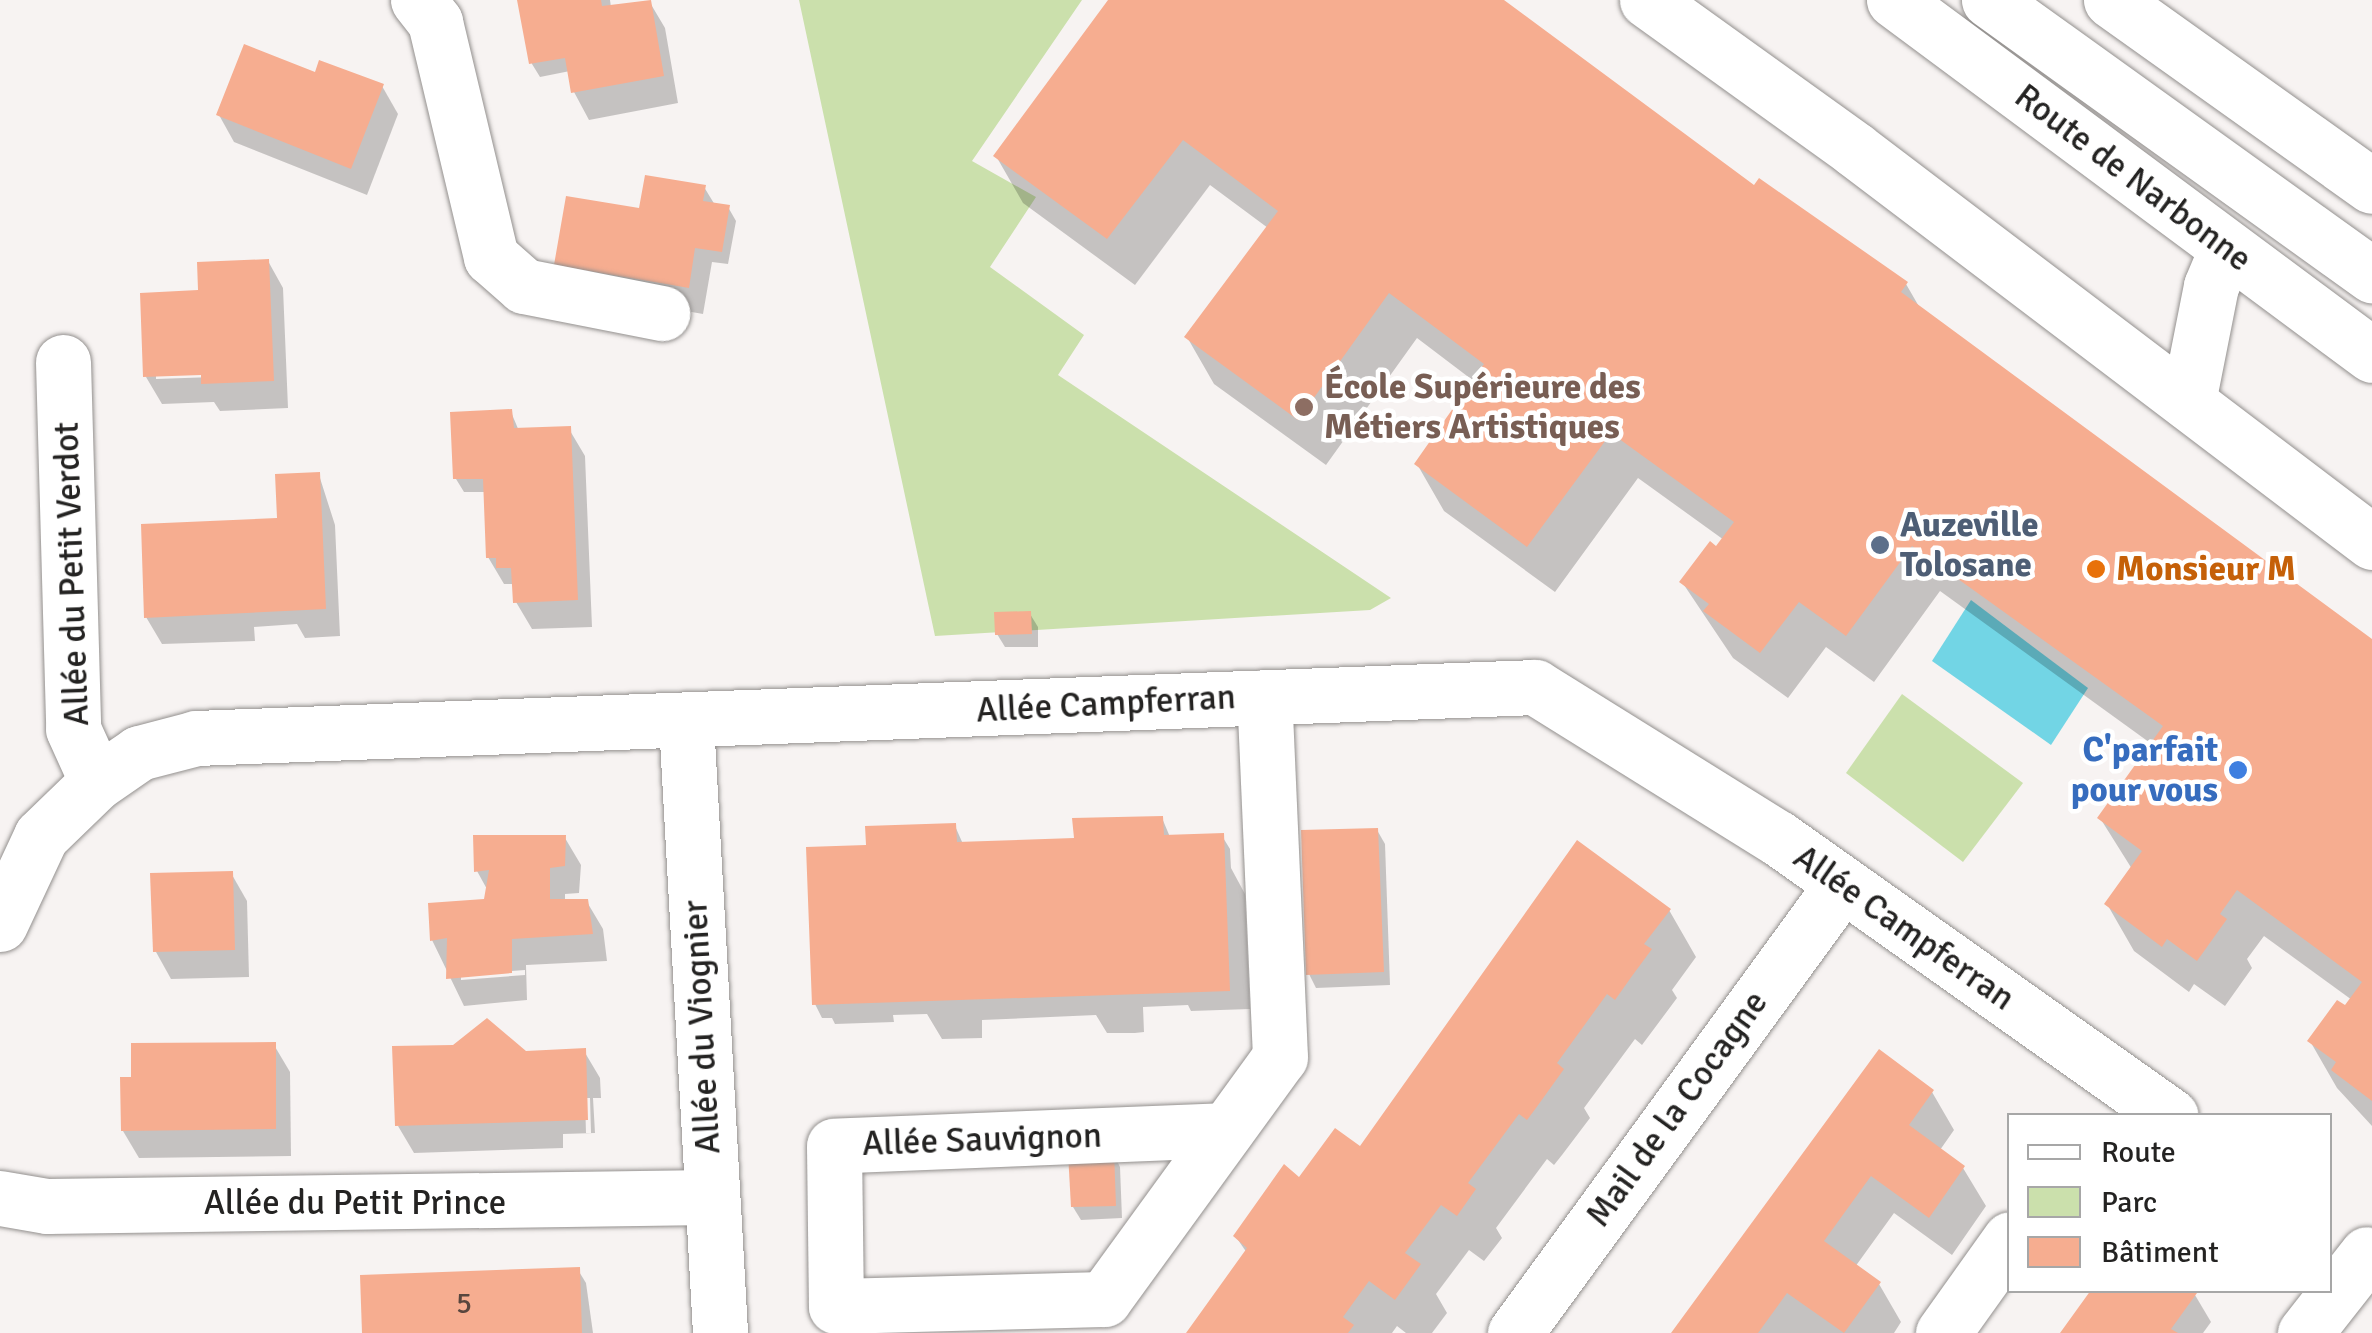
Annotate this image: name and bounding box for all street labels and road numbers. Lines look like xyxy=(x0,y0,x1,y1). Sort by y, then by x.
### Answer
street label: Route de Narbonne xyxy=(2006,75,2260,281)
street label: Allée du Petit Verdot xyxy=(46,421,98,727)
street label: Allée Campferran xyxy=(975,676,1237,732)
street label: Allée Campferran xyxy=(1785,836,2023,1020)
street label: Allée du Viognier xyxy=(674,899,730,1155)
street label: Mail de la Cocagne xyxy=(1577,983,1777,1235)
street label: Allée Sauvignon xyxy=(861,1115,1103,1165)
street label: Allée du Petit Prince xyxy=(204,1182,506,1224)

